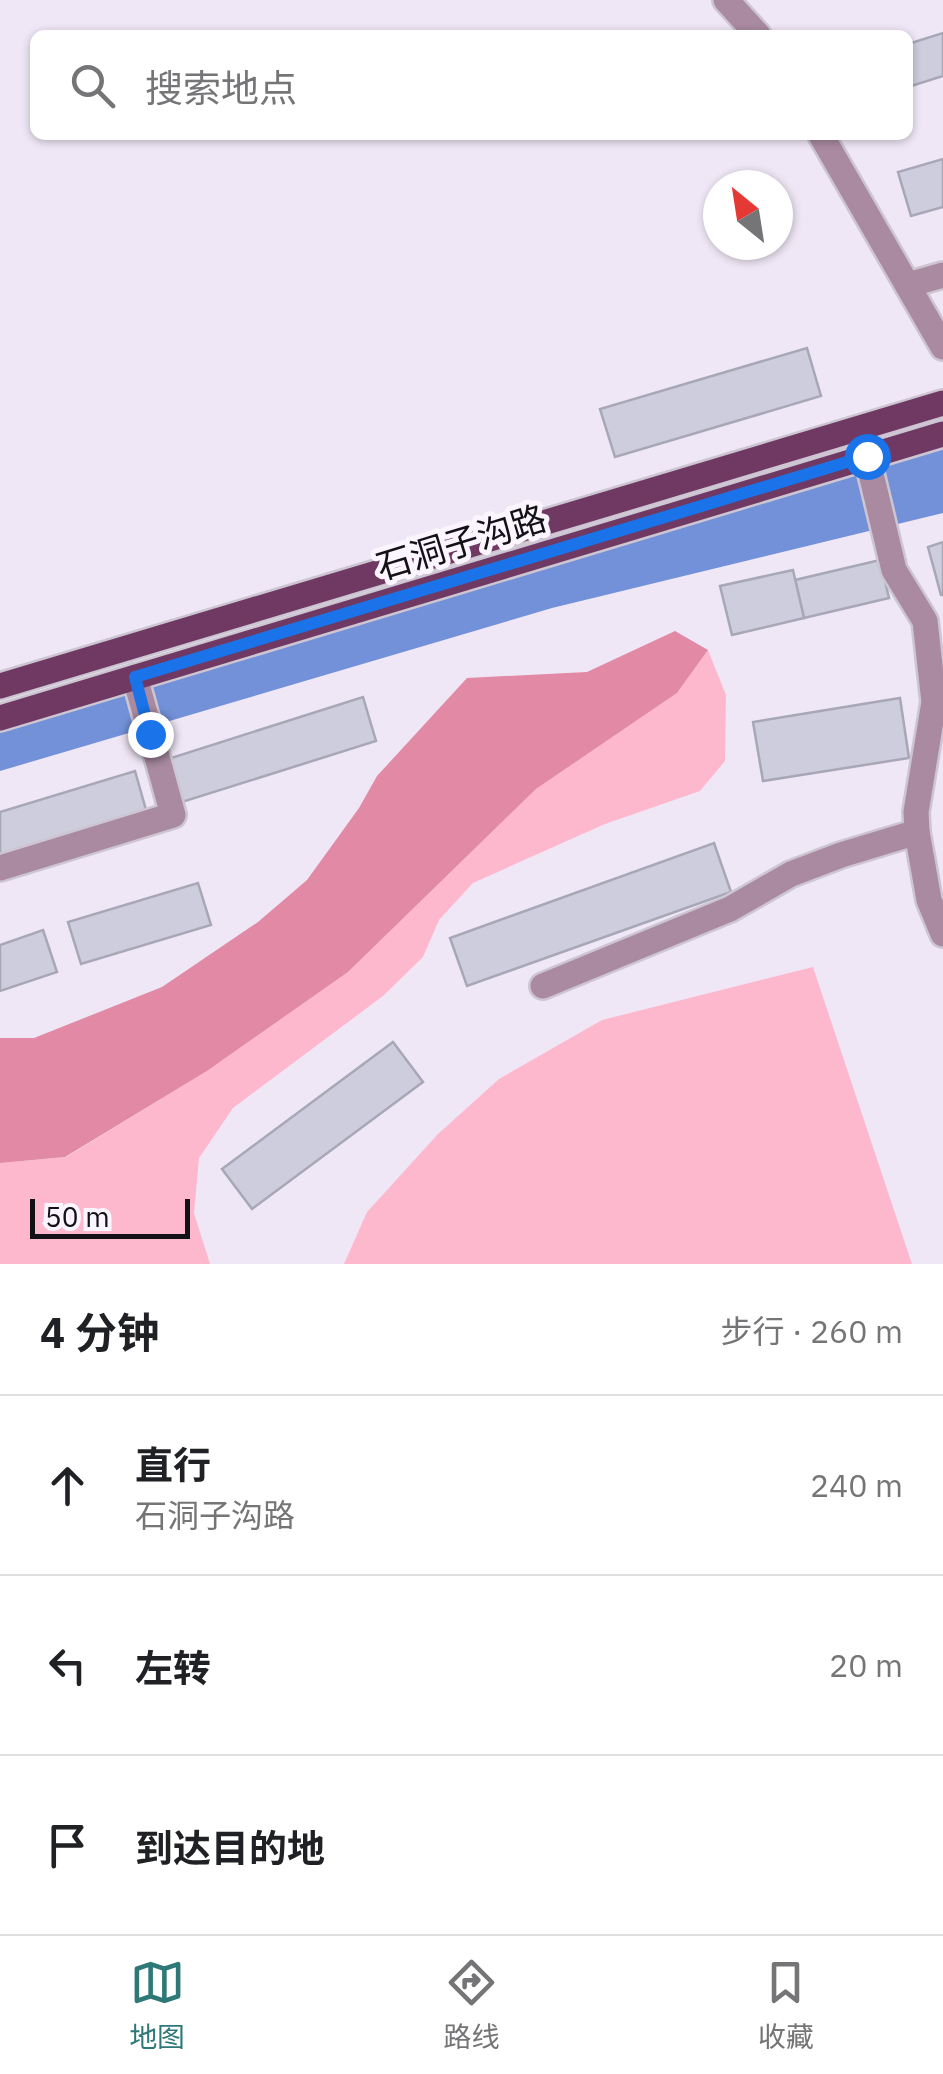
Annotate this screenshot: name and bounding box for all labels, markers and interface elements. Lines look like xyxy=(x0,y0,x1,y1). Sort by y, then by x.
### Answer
search box xyxy=(30,30,913,140)
icon: search xyxy=(65,58,120,113)
text: 搜索地点 xyxy=(145,63,297,112)
north arrow xyxy=(703,170,793,260)
route start xyxy=(845,434,891,480)
street label: 石洞子沟路 xyxy=(371,494,551,590)
route end xyxy=(128,712,174,758)
scale bar xyxy=(30,1194,190,1238)
text: 50 m xyxy=(45,1198,110,1235)
text: 4 分钟 xyxy=(40,1305,159,1360)
text: 步行 · 260 m xyxy=(720,1310,903,1352)
text: 直行 xyxy=(135,1440,211,1489)
icon: ahead xyxy=(40,1458,95,1513)
text: 240 m xyxy=(810,1464,903,1506)
text: 石洞子沟路 xyxy=(135,1494,295,1536)
icon: left xyxy=(40,1638,95,1693)
text: 左转 xyxy=(135,1643,211,1692)
text: 20 m xyxy=(829,1644,903,1686)
icon: arrive xyxy=(40,1818,95,1873)
text: 到达目的地 xyxy=(135,1823,325,1872)
tab: 地图 xyxy=(129,1955,185,2055)
tab: 路线 xyxy=(443,1955,500,2055)
tab: 收藏 xyxy=(758,1955,814,2055)

